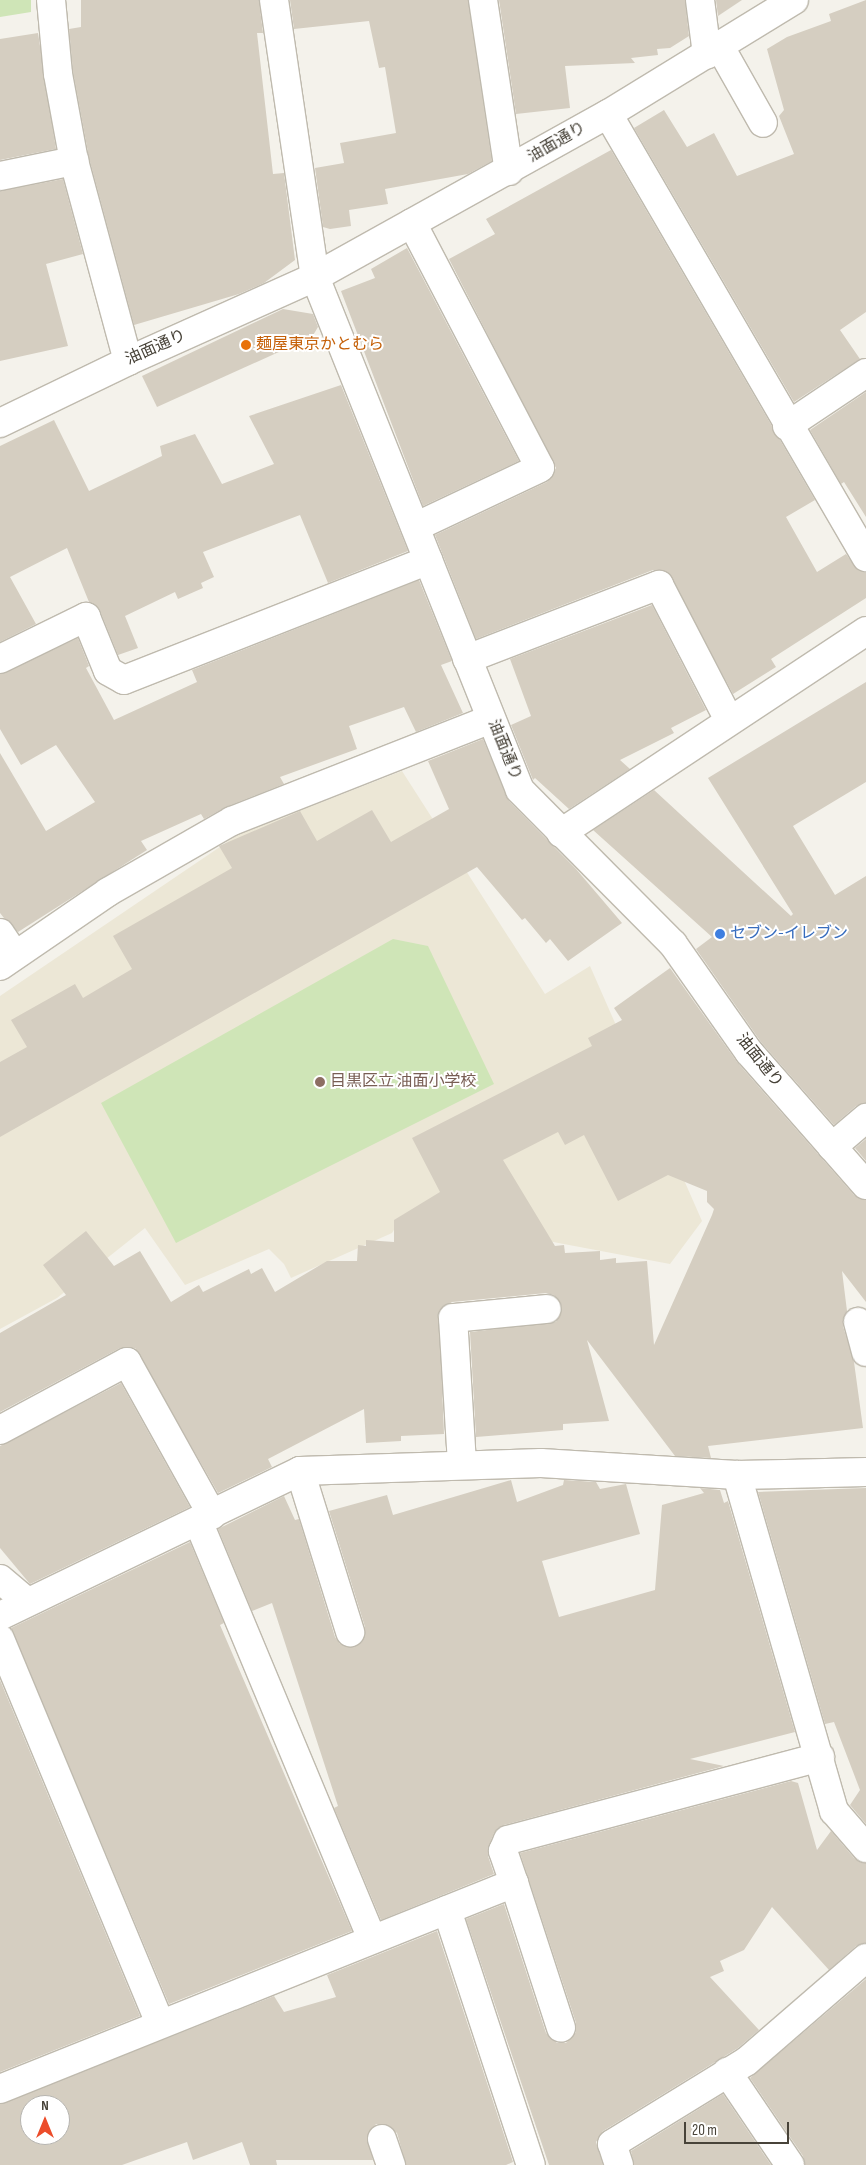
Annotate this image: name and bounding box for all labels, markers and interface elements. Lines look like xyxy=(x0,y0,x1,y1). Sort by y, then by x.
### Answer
street label: 油面通り xyxy=(524,119,590,167)
street label: 油面通り xyxy=(123,326,189,370)
place label: 麺屋東京かとむら xyxy=(256,335,384,355)
marker: 麺屋東京かとむら xyxy=(240,339,252,351)
street label: 油面通り xyxy=(483,717,525,783)
place label: セブン-イレブン xyxy=(730,924,848,944)
marker: セブン-イレブン xyxy=(714,928,726,940)
street label: 油面通り xyxy=(731,1030,787,1092)
place label: 目黒区立 油面小学校 xyxy=(330,1072,477,1092)
marker: 目黒区立 油面小学校 xyxy=(314,1076,326,1088)
north arrow xyxy=(20,2095,70,2145)
text: N xyxy=(41,2097,49,2114)
scale bar xyxy=(686,2112,791,2144)
text: 20 m xyxy=(692,2121,717,2140)

